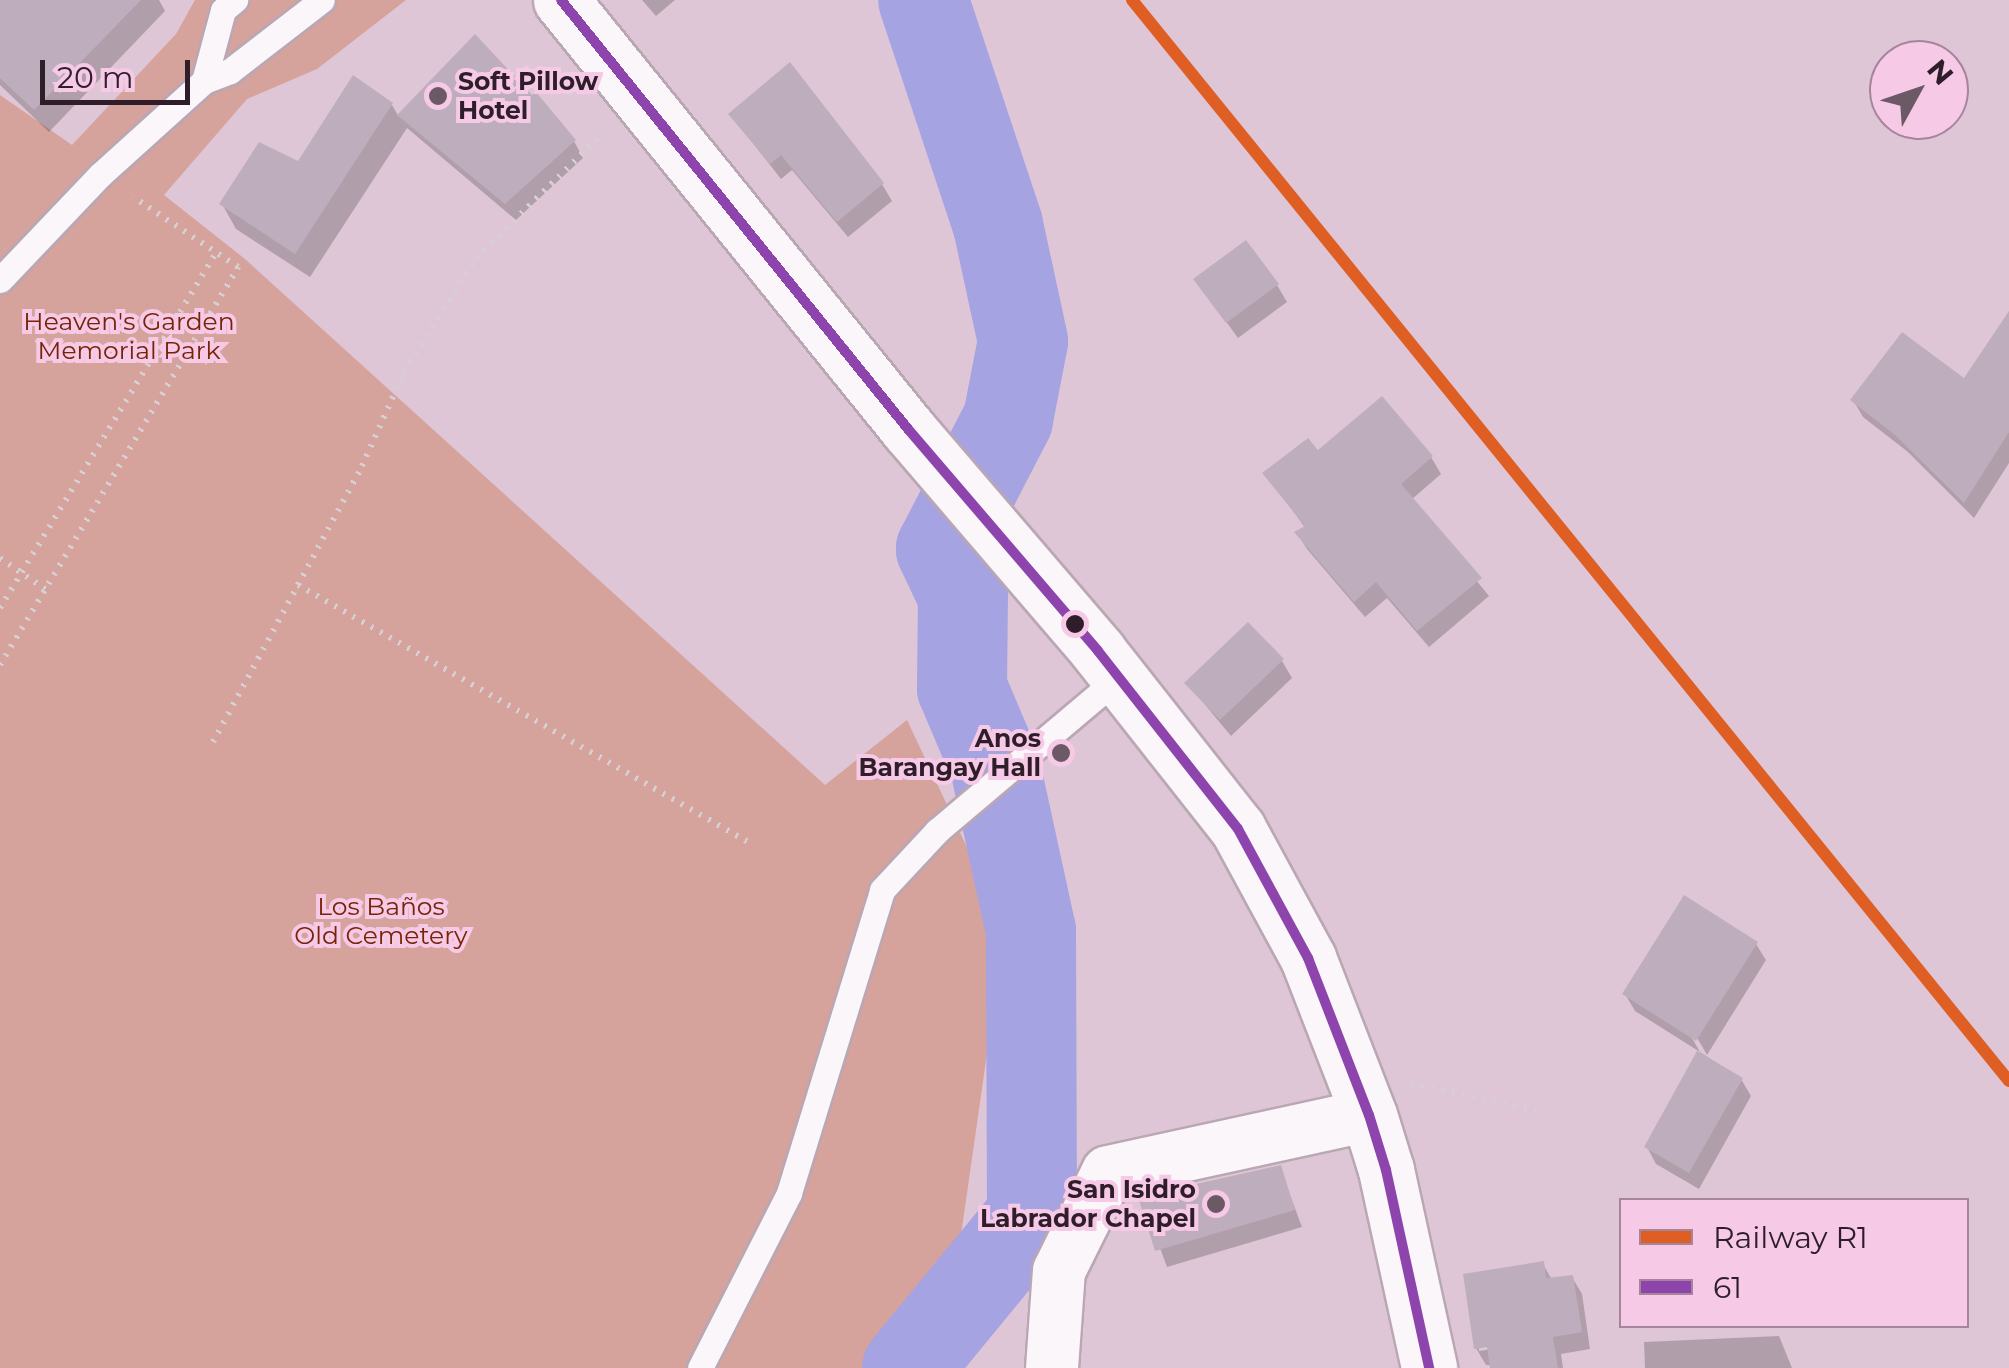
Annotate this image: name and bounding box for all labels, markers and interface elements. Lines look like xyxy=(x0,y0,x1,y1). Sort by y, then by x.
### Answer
scale bar xyxy=(45,40,195,102)
north arrow xyxy=(1869,40,1969,140)
text: N xyxy=(1920,52,1961,92)
text: 20 m xyxy=(57,59,134,96)
place label: Soft Pillow Hotel xyxy=(458,67,598,126)
marker: Soft Pillow Hotel xyxy=(427,85,449,107)
park label: Heaven's Garden Memorial Park xyxy=(23,307,235,366)
unlabelled marker xyxy=(1065,614,1085,634)
place label: Anos Barangay Hall xyxy=(858,724,1041,783)
marker: Anos Barangay Hall xyxy=(1050,742,1072,764)
park label: Los Baños Old Cemetery xyxy=(294,892,468,951)
place label: San Isidro Labrador Chapel xyxy=(980,1175,1196,1234)
marker: San Isidro Labrador Chapel xyxy=(1205,1193,1227,1215)
legend xyxy=(1619,1198,1969,1328)
text: Railway R1 xyxy=(1713,1219,1868,1256)
text: 61 xyxy=(1713,1269,1742,1306)

